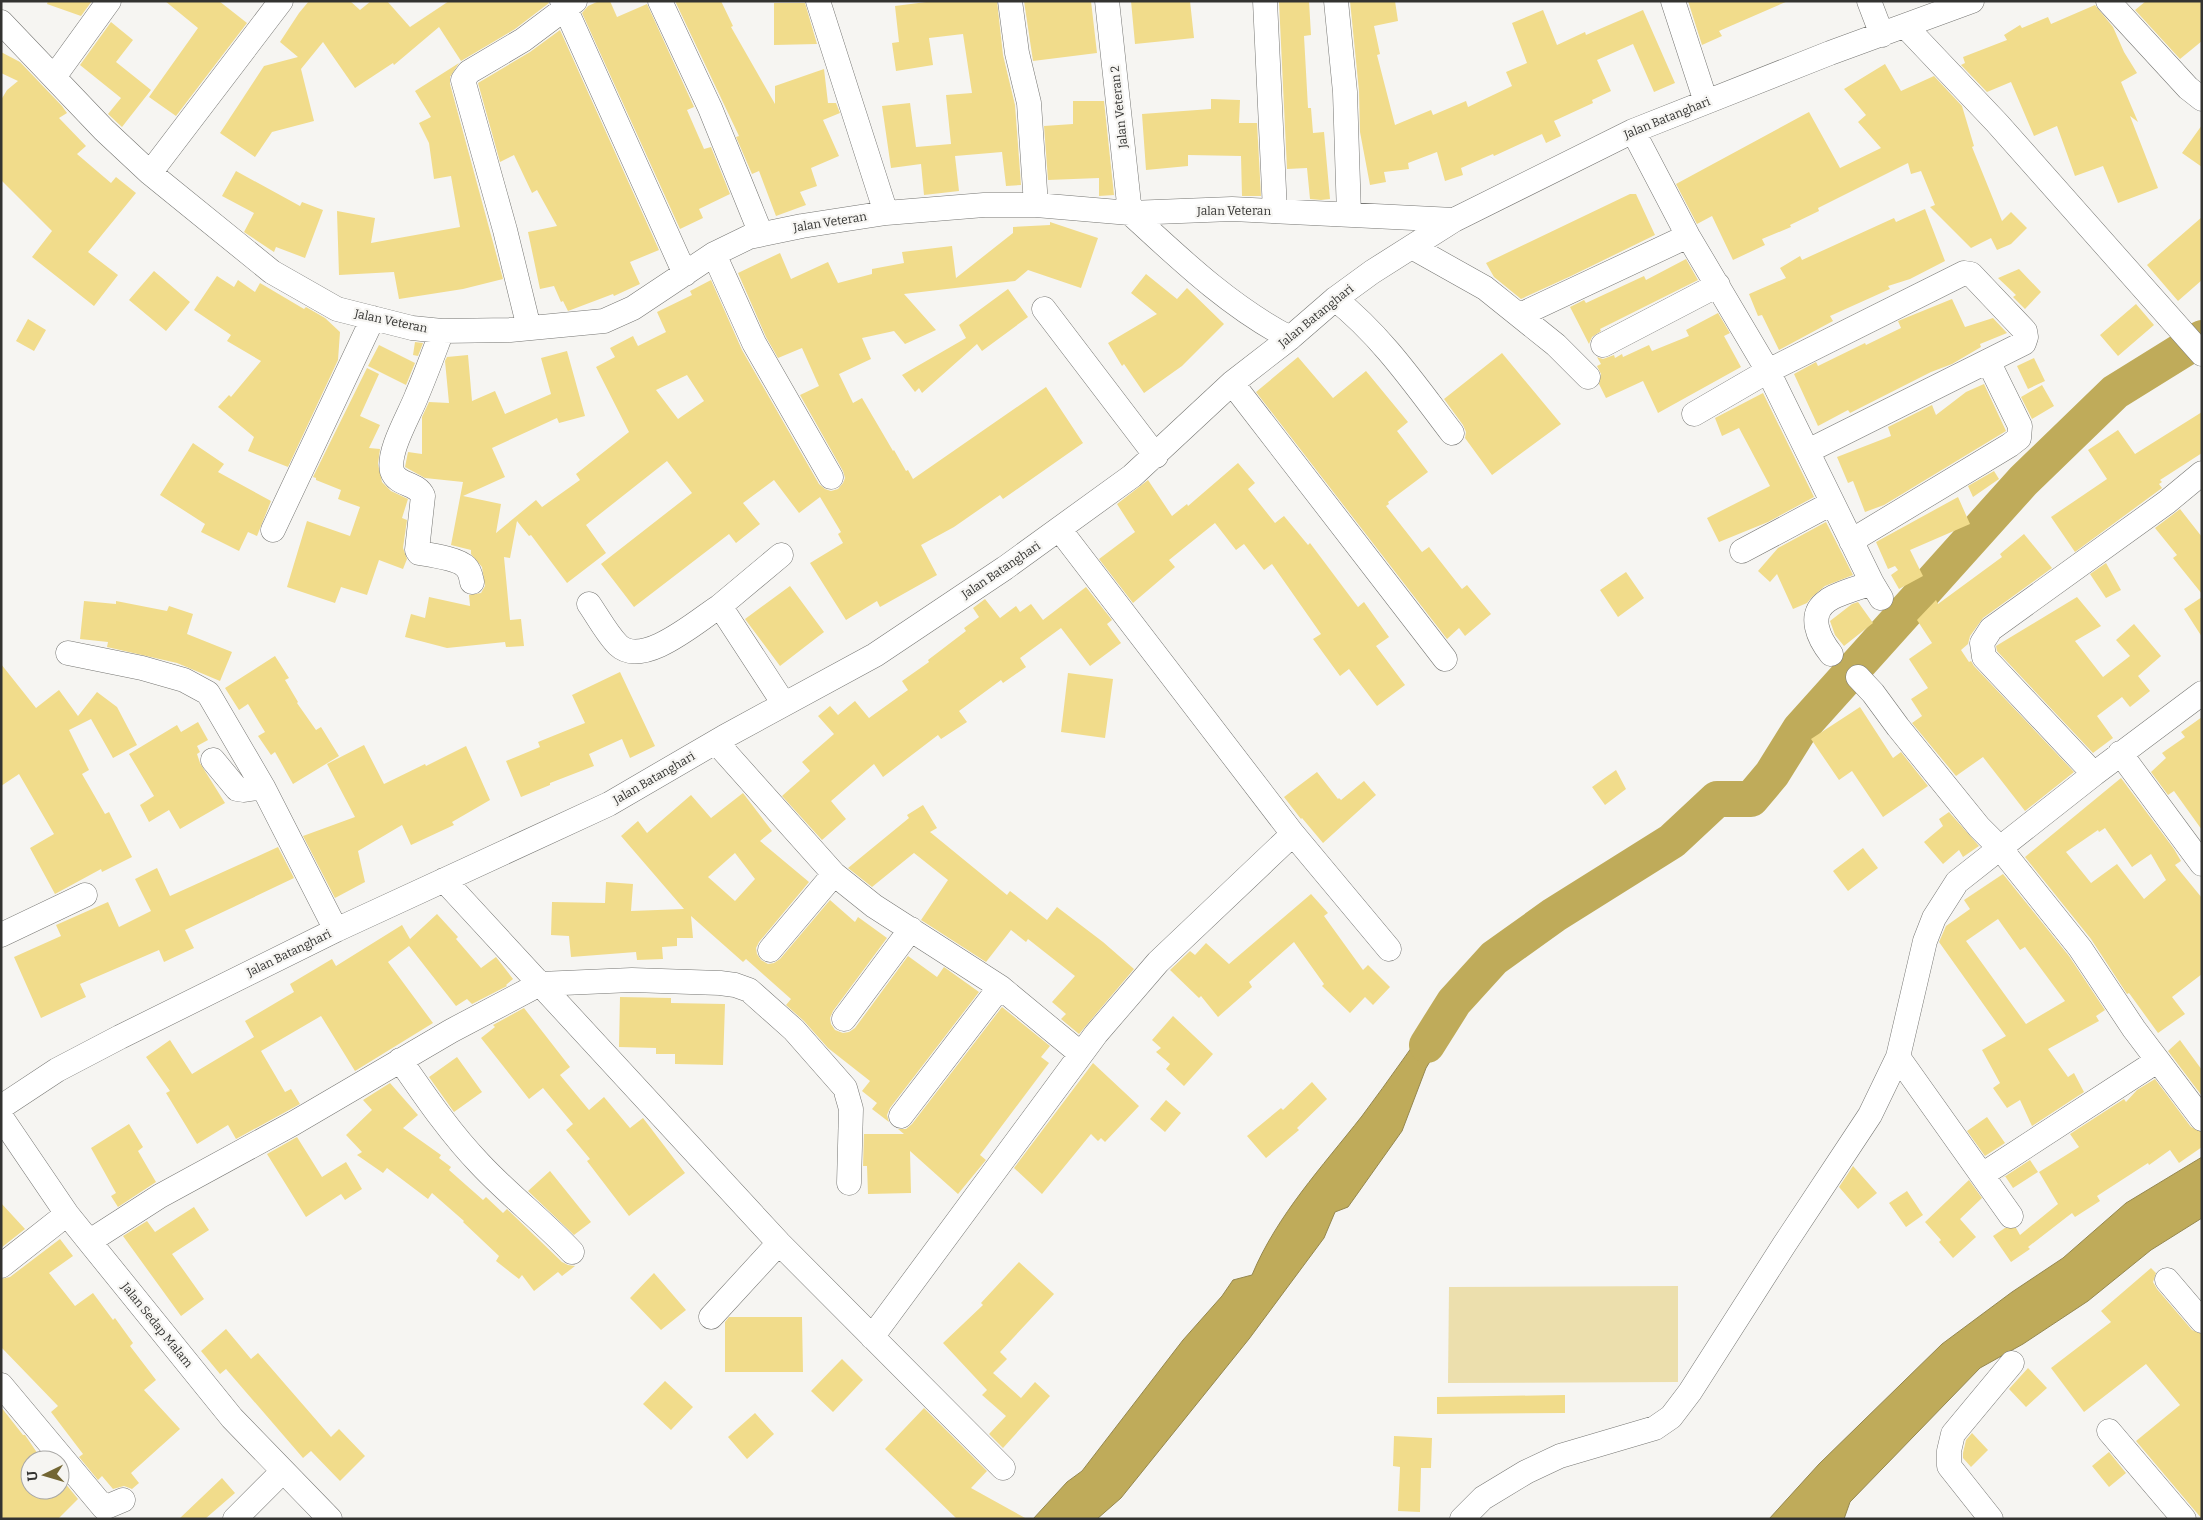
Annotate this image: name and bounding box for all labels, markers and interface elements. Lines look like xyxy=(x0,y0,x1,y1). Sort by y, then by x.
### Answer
street label: Jalan Veteran 2 xyxy=(1108,65,1130,150)
street label: Jalan Batanghari xyxy=(1621,94,1713,142)
street label: Jalan Veteran xyxy=(1196,204,1271,218)
street label: Jalan Veteran xyxy=(791,209,868,235)
street label: Jalan Batanghari xyxy=(1275,281,1356,351)
street label: Jalan Veteran xyxy=(352,306,429,336)
street label: Jalan Batanghari xyxy=(958,538,1043,602)
street label: Jalan Batanghari xyxy=(610,749,698,808)
street label: Jalan Batanghari xyxy=(244,926,334,980)
street label: Jalan Sedap Malam xyxy=(118,1279,196,1371)
north arrow xyxy=(20,1450,70,1500)
text: U xyxy=(24,1470,41,1482)

